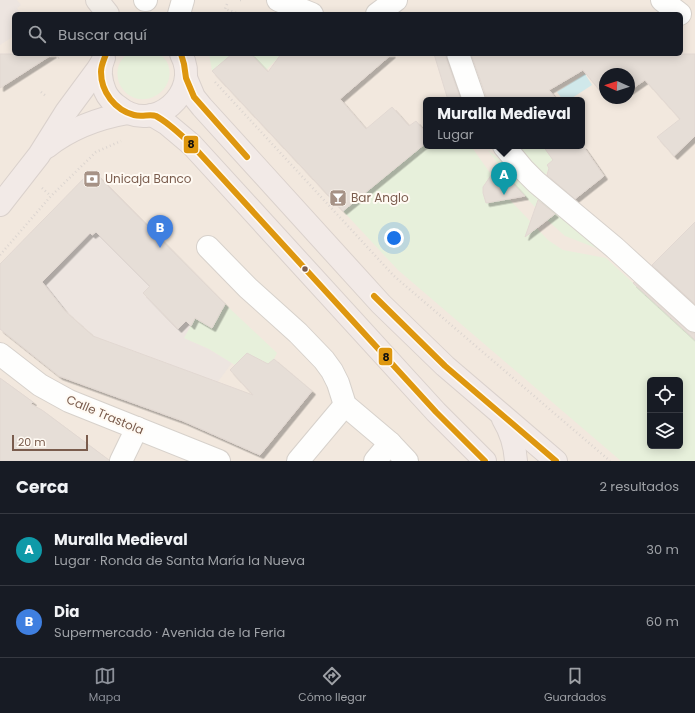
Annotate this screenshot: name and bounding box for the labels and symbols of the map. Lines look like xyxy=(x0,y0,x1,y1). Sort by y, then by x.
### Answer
north arrow xyxy=(599,68,635,104)
line badge: 8 xyxy=(183,135,199,154)
text: 8 xyxy=(187,136,195,152)
pin: A xyxy=(491,162,517,195)
bank icon: Unicaja Banco xyxy=(82,169,102,189)
place label: Unicaja Banco xyxy=(105,170,192,187)
bar icon: Bar Anglo xyxy=(328,188,348,208)
place label: Bar Anglo xyxy=(351,189,409,206)
pin: B xyxy=(147,215,173,248)
your location xyxy=(384,228,404,248)
unlabelled marker xyxy=(300,264,310,274)
line badge: 8 xyxy=(378,347,393,366)
text: 8 xyxy=(382,349,390,365)
street label: Calle Trastola xyxy=(64,391,146,438)
scale bar xyxy=(12,433,88,452)

